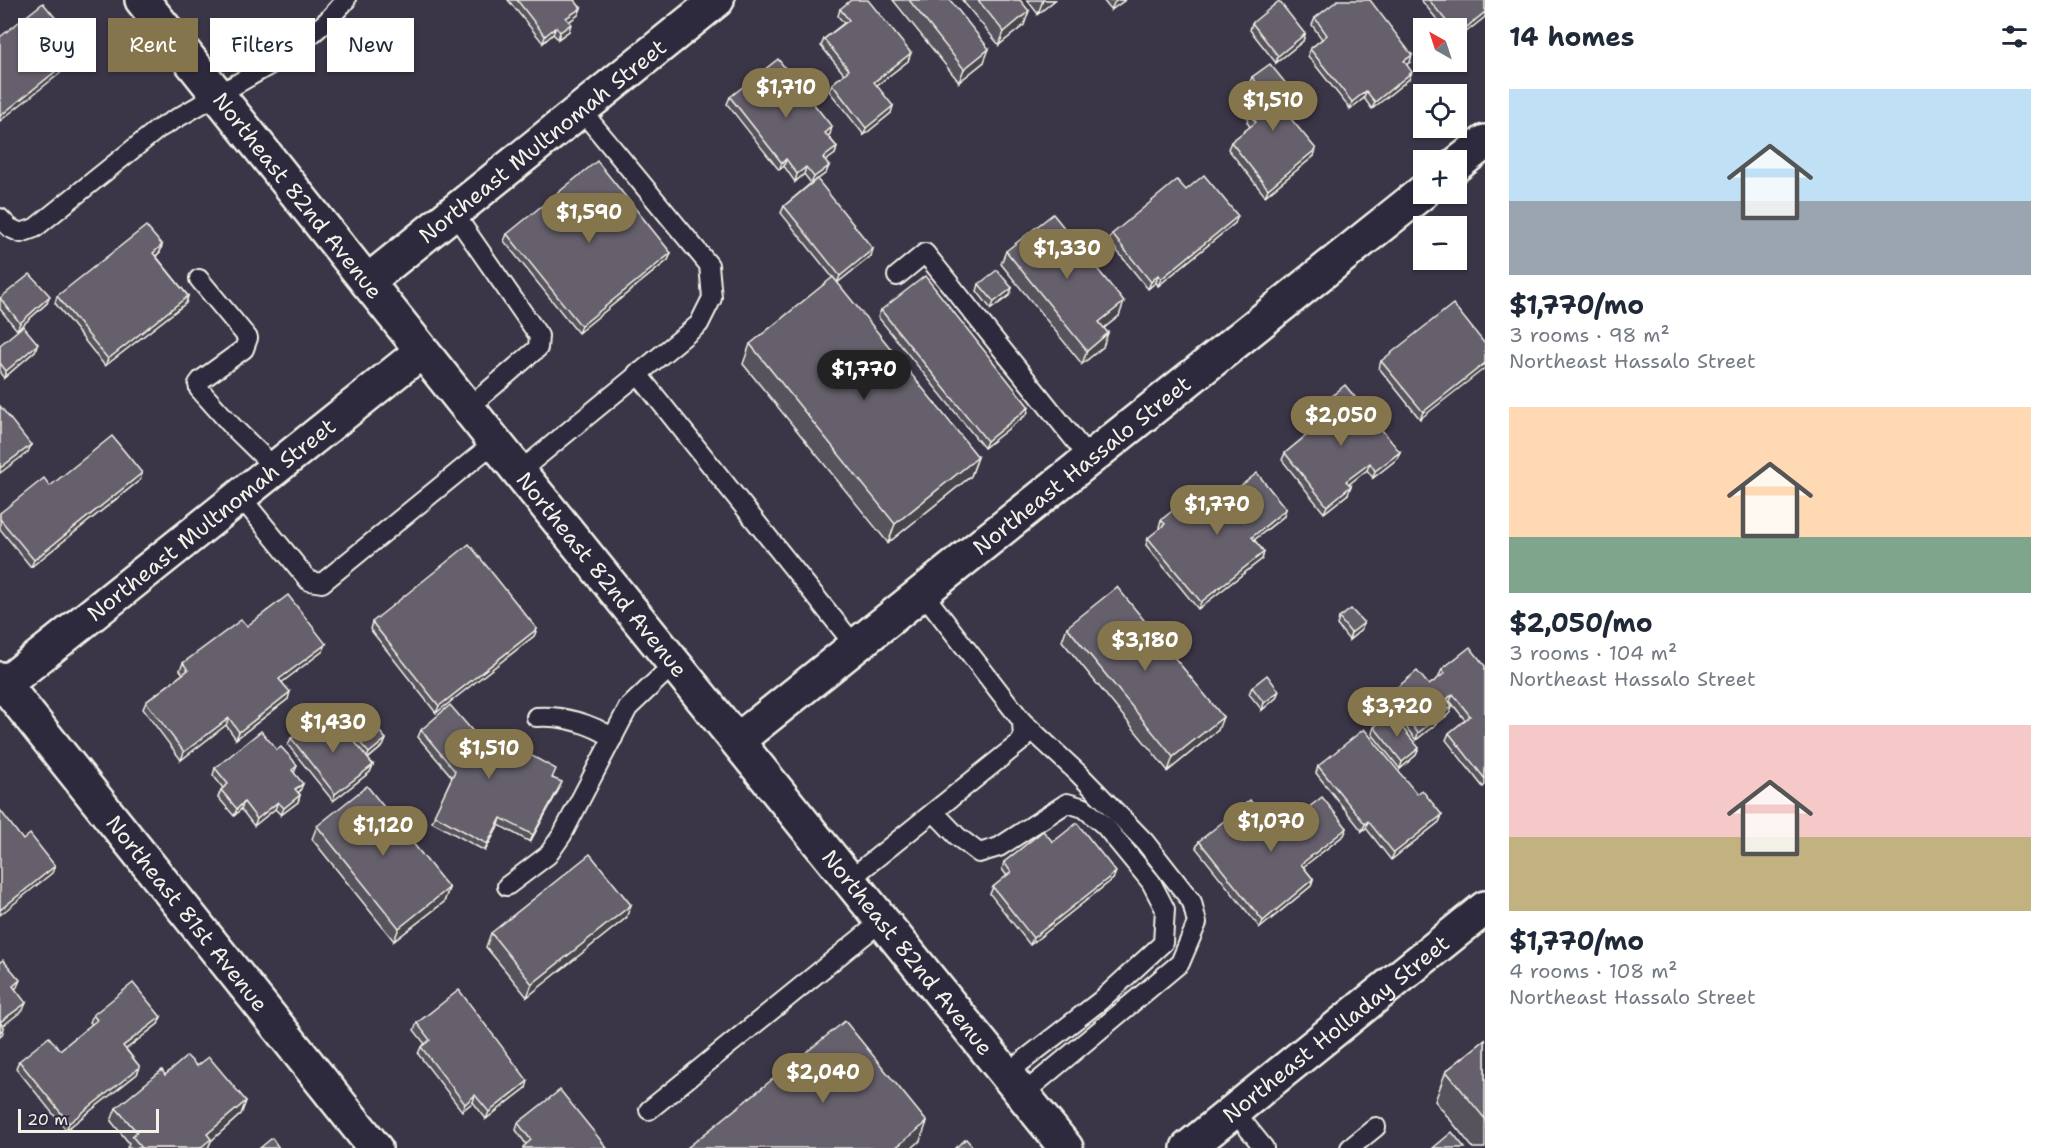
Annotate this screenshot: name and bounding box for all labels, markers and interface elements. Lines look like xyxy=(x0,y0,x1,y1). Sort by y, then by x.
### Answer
chip: Buy xyxy=(18,18,96,72)
chip: Rent xyxy=(108,18,198,72)
chip: Filters xyxy=(210,18,315,72)
chip: New xyxy=(327,18,414,72)
north arrow xyxy=(1413,18,1467,72)
map controls xyxy=(1413,18,1467,270)
text: 14 homes xyxy=(1509,19,1635,54)
icon: filters xyxy=(1998,20,2031,53)
street label: Northeast Multnomah Street xyxy=(412,32,672,249)
pin: $1,710 xyxy=(737,68,835,119)
text: $1,710 xyxy=(756,74,816,100)
pin: $1,510 xyxy=(1224,81,1322,132)
button: locate xyxy=(1413,84,1467,138)
street label: Northeast 82nd Avenue xyxy=(207,86,389,305)
text: $1,510 xyxy=(1243,87,1303,113)
icon: home xyxy=(1716,128,1824,236)
button: + xyxy=(1413,150,1467,204)
pin: $1,590 xyxy=(540,193,638,244)
text: $1,590 xyxy=(556,199,622,225)
button: − xyxy=(1413,216,1467,270)
pin: $1,330 xyxy=(1018,229,1116,280)
text: $1,330 xyxy=(1033,235,1101,261)
text: $1,770/mo xyxy=(1509,287,1644,322)
text: 3 rooms · 98 m² xyxy=(1509,322,1670,348)
text: Northeast Hassalo Street xyxy=(1509,348,1756,374)
pin: $1,770 xyxy=(815,350,913,401)
text: $1,770 xyxy=(831,356,897,382)
street label: Northeast Hassalo Street xyxy=(966,369,1197,561)
pin: $2,050 xyxy=(1292,396,1390,447)
text: $2,050 xyxy=(1305,402,1377,428)
street label: Northeast Multnomah Street xyxy=(81,411,341,628)
icon: home xyxy=(1716,446,1824,554)
street label: Northeast 82nd Avenue xyxy=(510,465,694,683)
pin: $1,770 xyxy=(1168,485,1266,536)
text: $1,770 xyxy=(1184,491,1250,517)
text: $2,050/mo xyxy=(1509,605,1653,640)
pin: $3,180 xyxy=(1096,621,1194,672)
text: $3,180 xyxy=(1111,627,1179,653)
text: 3 rooms · 104 m² xyxy=(1509,640,1677,666)
text: Northeast Hassalo Street xyxy=(1509,666,1756,692)
pin: $3,720 xyxy=(1348,687,1446,738)
text: $3,720 xyxy=(1362,693,1432,719)
pin: $1,430 xyxy=(284,703,382,754)
text: $1,430 xyxy=(300,709,366,735)
pin: $1,510 xyxy=(440,729,538,780)
text: $1,510 xyxy=(459,735,519,761)
icon: home xyxy=(1716,764,1824,872)
pin: $1,070 xyxy=(1222,802,1320,853)
pin: $1,120 xyxy=(334,806,432,857)
text: $1,070 xyxy=(1237,808,1305,834)
street label: Northeast 81st Avenue xyxy=(100,809,275,1018)
text: $1,120 xyxy=(353,812,413,838)
street label: Northeast 82nd Avenue xyxy=(816,843,1000,1061)
text: $1,770/mo xyxy=(1509,923,1644,958)
street label: Northeast Holladay Street xyxy=(1216,928,1455,1129)
text: 4 rooms · 108 m² xyxy=(1509,958,1678,984)
text: Northeast Hassalo Street xyxy=(1509,984,1756,1010)
pin: $2,040 xyxy=(774,1053,872,1104)
text: $2,040 xyxy=(786,1059,860,1085)
scale bar xyxy=(18,1106,159,1134)
text: 20 m xyxy=(27,1109,68,1130)

